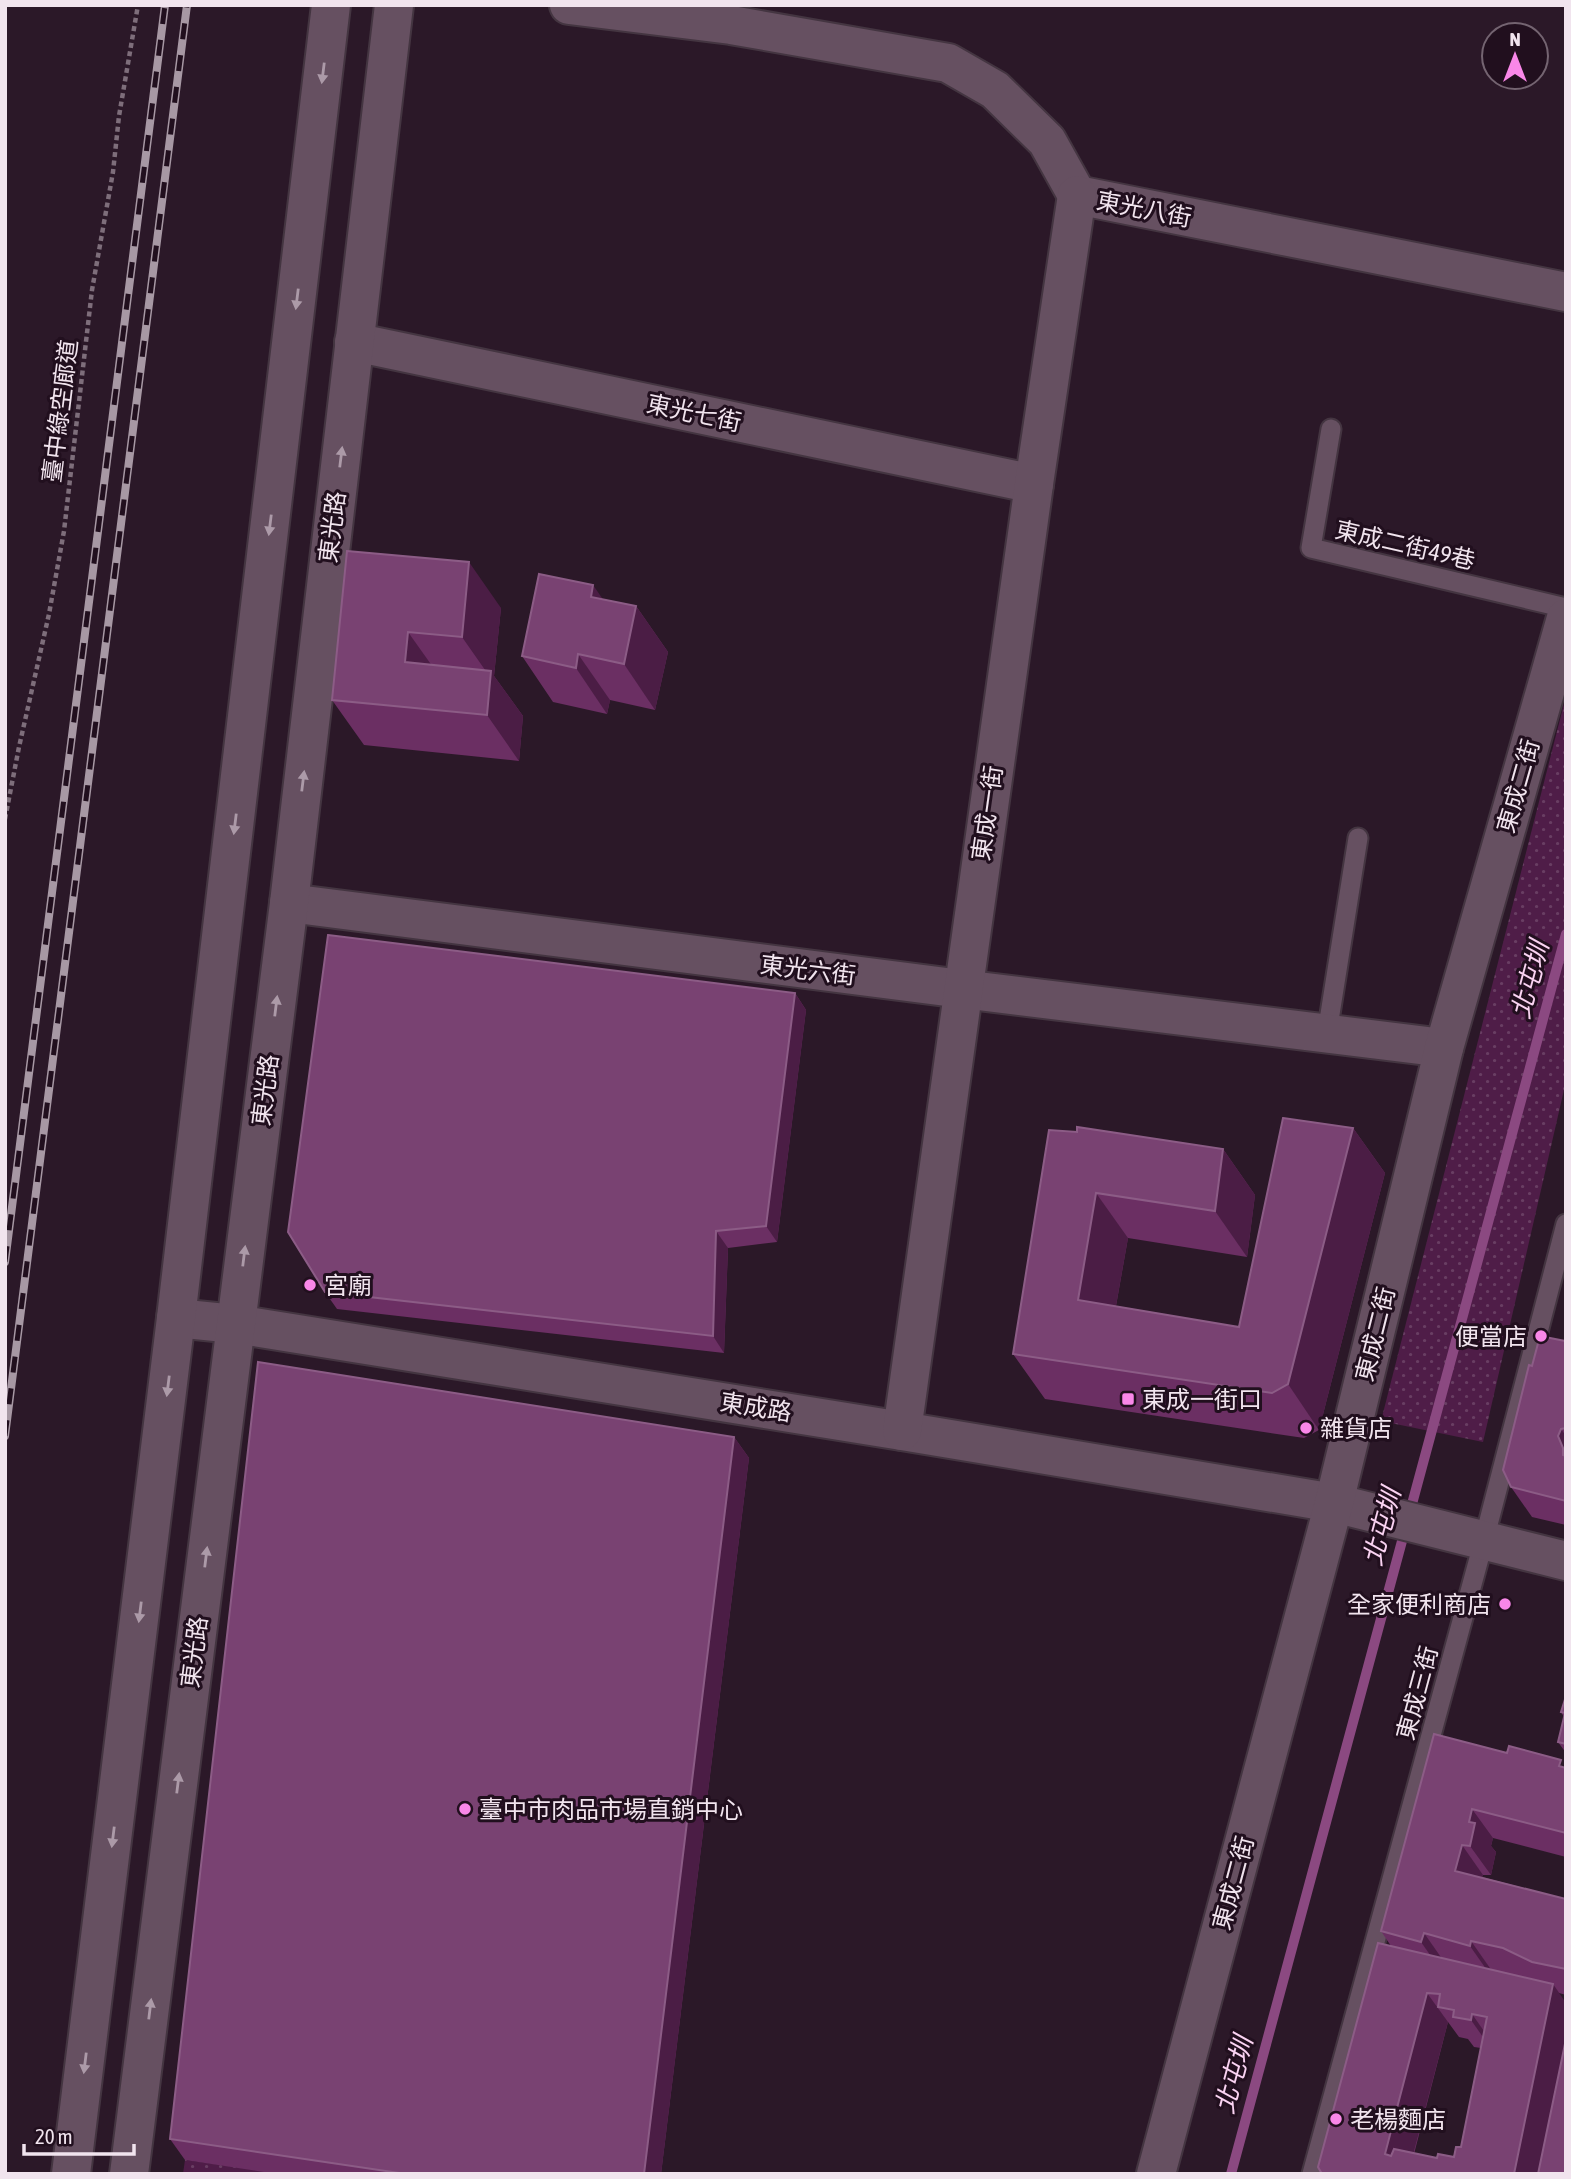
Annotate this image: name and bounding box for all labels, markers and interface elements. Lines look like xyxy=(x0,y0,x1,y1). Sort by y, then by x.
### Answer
north arrow xyxy=(1480,21,1550,91)
text: N xyxy=(1509,28,1521,50)
one-way arrow xyxy=(318,62,329,84)
street label: 東光八街 xyxy=(1094,187,1194,231)
one-way arrow xyxy=(291,288,302,310)
street label: 臺中綠空廊道 xyxy=(38,338,82,484)
street label: 東光七街 xyxy=(644,390,744,436)
one-way arrow xyxy=(335,446,346,468)
street label: 東光路 xyxy=(314,490,350,564)
one-way arrow xyxy=(264,514,275,536)
street label: 東成二街49巷 xyxy=(1333,516,1477,574)
street label: 東成二街 xyxy=(1492,736,1544,836)
street label: 東成一街 xyxy=(967,764,1007,862)
one-way arrow xyxy=(298,769,309,791)
one-way arrow xyxy=(229,813,240,835)
water label: 北屯圳 xyxy=(1505,935,1556,1022)
street label: 東光六街 xyxy=(759,951,857,989)
one-way arrow xyxy=(270,995,281,1017)
street label: 東光路 xyxy=(247,1053,283,1127)
one-way arrow xyxy=(238,1245,249,1267)
place label: 宮廟 xyxy=(324,1272,372,1299)
marker: 宮廟 xyxy=(302,1277,318,1293)
street label: 東成二街 xyxy=(1350,1284,1400,1384)
place label: 便當店 xyxy=(1455,1323,1527,1350)
marker: 便當店 xyxy=(1533,1328,1549,1344)
one-way arrow xyxy=(162,1375,173,1397)
place label: 東成一街口 xyxy=(1142,1386,1262,1413)
street label: 東成路 xyxy=(718,1388,794,1426)
marker: 東成一街口 xyxy=(1120,1391,1136,1407)
place label: 雜貨店 xyxy=(1320,1415,1392,1442)
marker: 雜貨店 xyxy=(1298,1420,1314,1436)
water label: 北屯圳 xyxy=(1357,1482,1408,1569)
one-way arrow xyxy=(201,1546,212,1568)
place label: 全家便利商店 xyxy=(1347,1591,1491,1618)
marker: 全家便利商店 xyxy=(1497,1596,1513,1612)
one-way arrow xyxy=(135,1601,146,1623)
street label: 東光路 xyxy=(176,1615,212,1689)
street label: 東成三街 xyxy=(1392,1643,1442,1743)
one-way arrow xyxy=(172,1772,183,1794)
place label: 臺中市肉品市場直銷中心 xyxy=(479,1796,743,1823)
marker: 臺中市肉品市場直銷中心 xyxy=(457,1801,473,1817)
one-way arrow xyxy=(107,1827,118,1849)
street label: 東成二街 xyxy=(1208,1833,1258,1933)
one-way arrow xyxy=(144,1998,155,2020)
water label: 北屯圳 xyxy=(1209,2030,1260,2117)
one-way arrow xyxy=(79,2052,90,2074)
place label: 老楊麵店 xyxy=(1350,2106,1446,2133)
marker: 老楊麵店 xyxy=(1328,2111,1344,2127)
scale bar xyxy=(24,2112,135,2156)
text: 20 m xyxy=(35,2124,73,2148)

